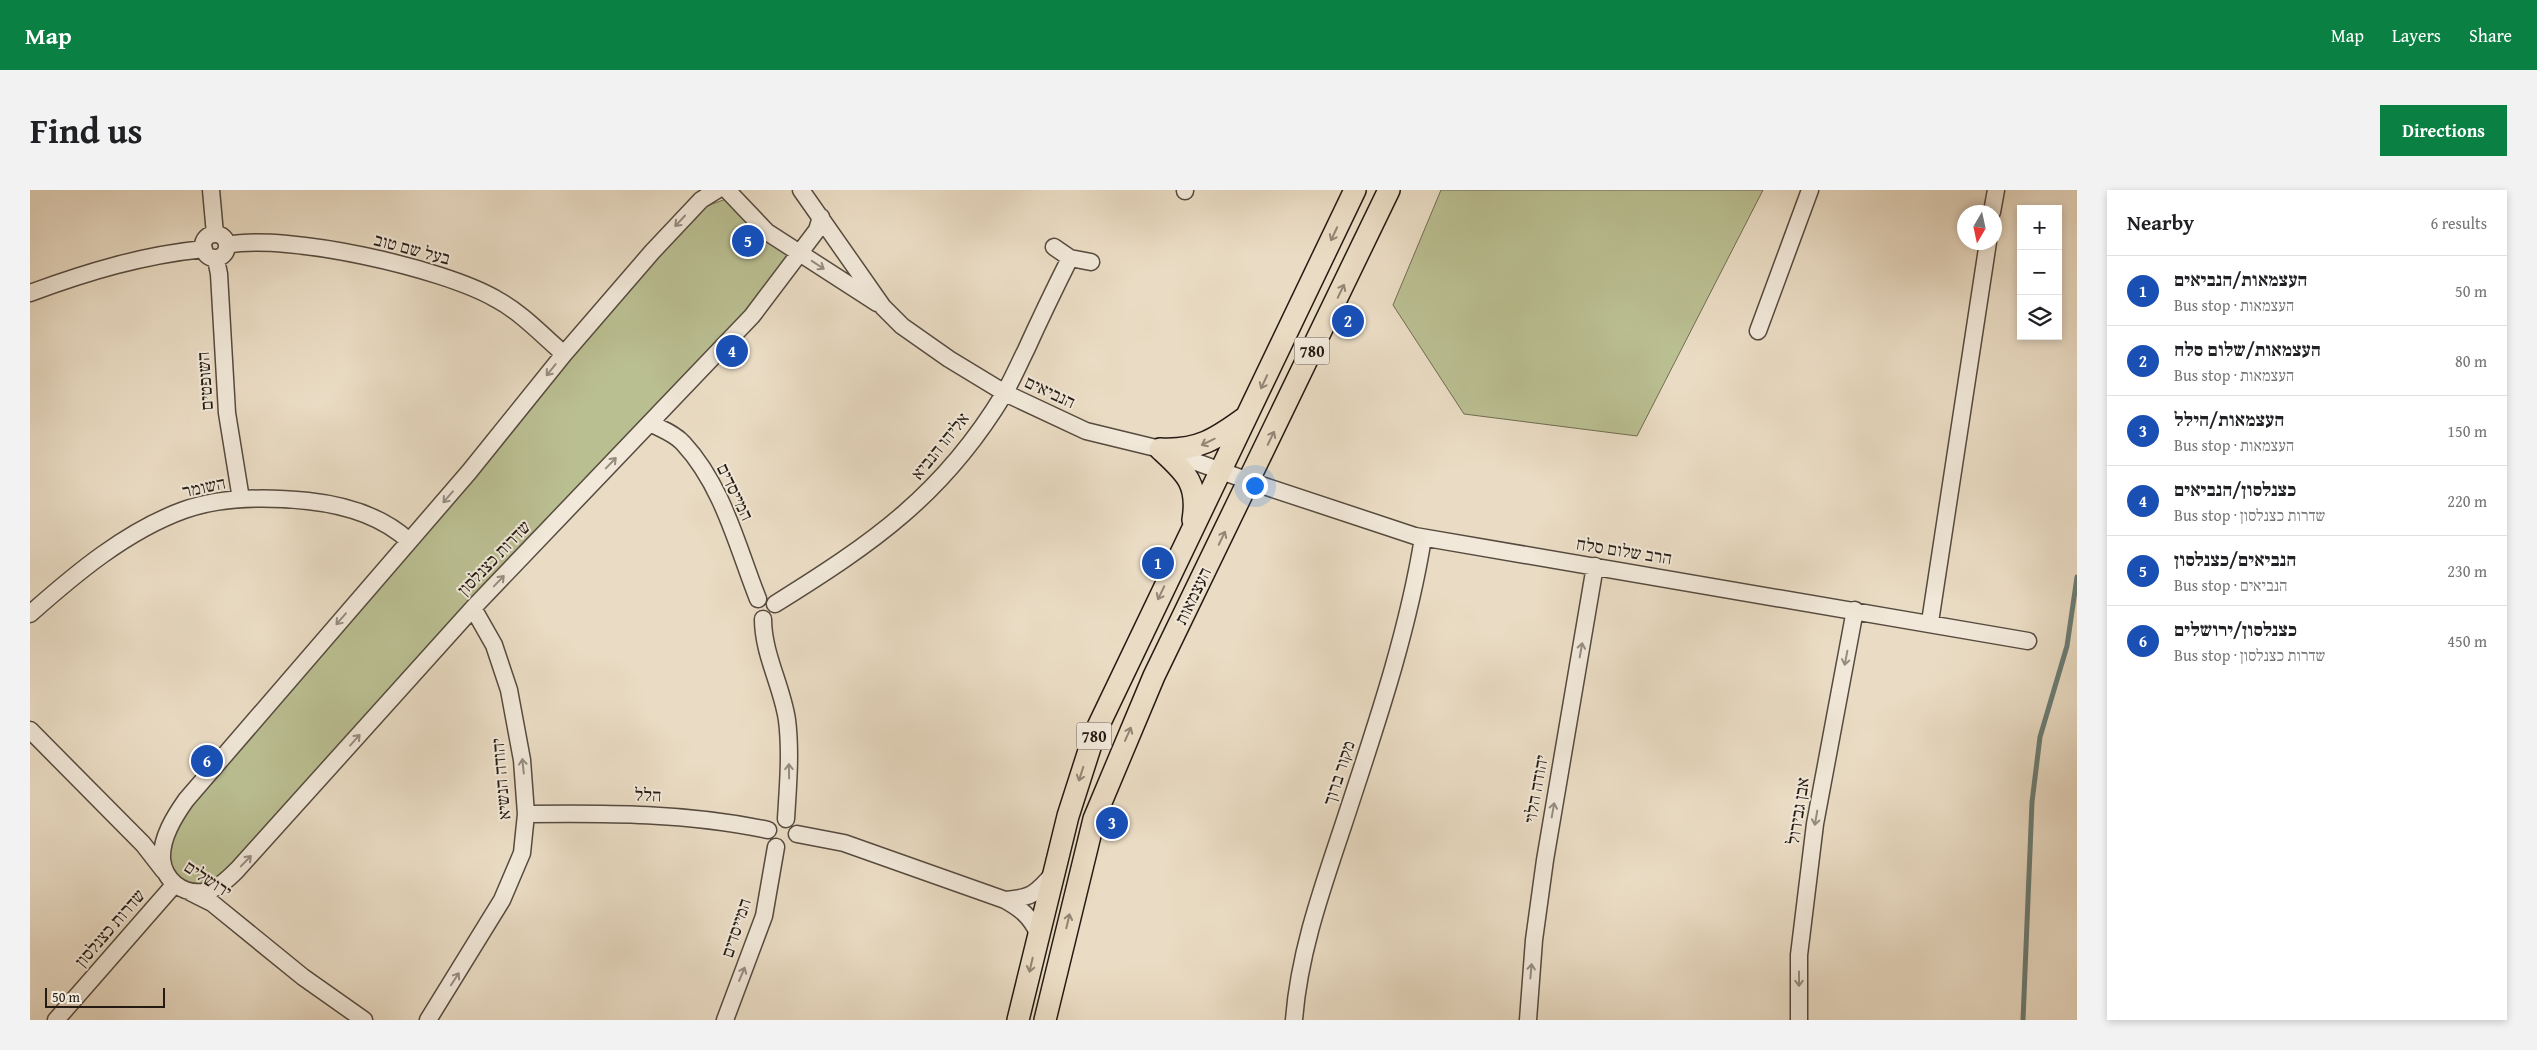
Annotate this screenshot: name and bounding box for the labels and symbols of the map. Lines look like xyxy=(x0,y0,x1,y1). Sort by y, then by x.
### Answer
north arrow xyxy=(1957,205,2002,250)
one-way arrow xyxy=(674,215,686,228)
pin: 5 xyxy=(732,222,764,260)
street label: בעל שם טוב xyxy=(371,225,454,272)
one-way arrow xyxy=(1329,226,1338,241)
one-way arrow xyxy=(811,260,825,270)
one-way arrow xyxy=(1337,284,1347,299)
pin: 2 xyxy=(1332,302,1364,340)
pin: 4 xyxy=(716,332,748,370)
road number: 780 xyxy=(1294,338,1330,365)
street label: השופטים xyxy=(189,351,220,411)
one-way arrow xyxy=(545,363,556,376)
street label: הנביאים xyxy=(1020,368,1080,415)
one-way arrow xyxy=(1259,374,1269,389)
street label: אליהו הנביא xyxy=(904,406,975,485)
one-way arrow xyxy=(1266,430,1276,445)
one-way arrow xyxy=(1201,438,1216,447)
one-way arrow xyxy=(605,457,617,470)
street label: המייסדים xyxy=(710,458,761,525)
street label: השומר xyxy=(180,469,228,504)
your location xyxy=(1242,473,1268,499)
one-way arrow xyxy=(443,490,454,503)
street label: שדרות כצנלסון xyxy=(451,514,537,602)
street label: הרב שלום סלח xyxy=(1574,530,1674,571)
one-way arrow xyxy=(1217,531,1227,546)
pin: 1 xyxy=(1142,544,1174,582)
street label: העצמאות xyxy=(1167,562,1218,629)
one-way arrow xyxy=(493,575,505,587)
one-way arrow xyxy=(1156,585,1165,600)
one-way arrow xyxy=(336,612,347,625)
one-way arrow xyxy=(1576,643,1586,659)
one-way arrow xyxy=(1841,649,1850,665)
road number: 780 xyxy=(1076,722,1112,750)
one-way arrow xyxy=(1124,727,1134,742)
one-way arrow xyxy=(349,734,360,747)
street label: יהודה הנשיא xyxy=(483,737,518,821)
street label: מקור ברוך xyxy=(1315,737,1362,809)
pin: 6 xyxy=(191,742,223,780)
street label: יהודה הלוי xyxy=(1516,752,1555,825)
one-way arrow xyxy=(518,758,528,774)
one-way arrow xyxy=(784,763,794,779)
one-way arrow xyxy=(1076,766,1086,782)
street label: אבן גבירול xyxy=(1779,775,1816,847)
street label: הלל xyxy=(634,781,662,808)
one-way arrow xyxy=(1548,803,1558,819)
pin: 3 xyxy=(1096,804,1128,842)
one-way arrow xyxy=(1811,809,1821,825)
street label: ירושלים xyxy=(179,853,238,904)
one-way arrow xyxy=(240,854,252,867)
street label: שדרות כצנלסון xyxy=(68,883,151,973)
street label: המייסדים xyxy=(713,895,758,961)
one-way arrow xyxy=(1064,914,1073,930)
one-way arrow xyxy=(1026,956,1035,972)
one-way arrow xyxy=(1526,964,1536,980)
one-way arrow xyxy=(737,967,747,982)
one-way arrow xyxy=(1794,970,1804,987)
one-way arrow xyxy=(450,972,460,986)
scale bar xyxy=(45,985,165,1008)

